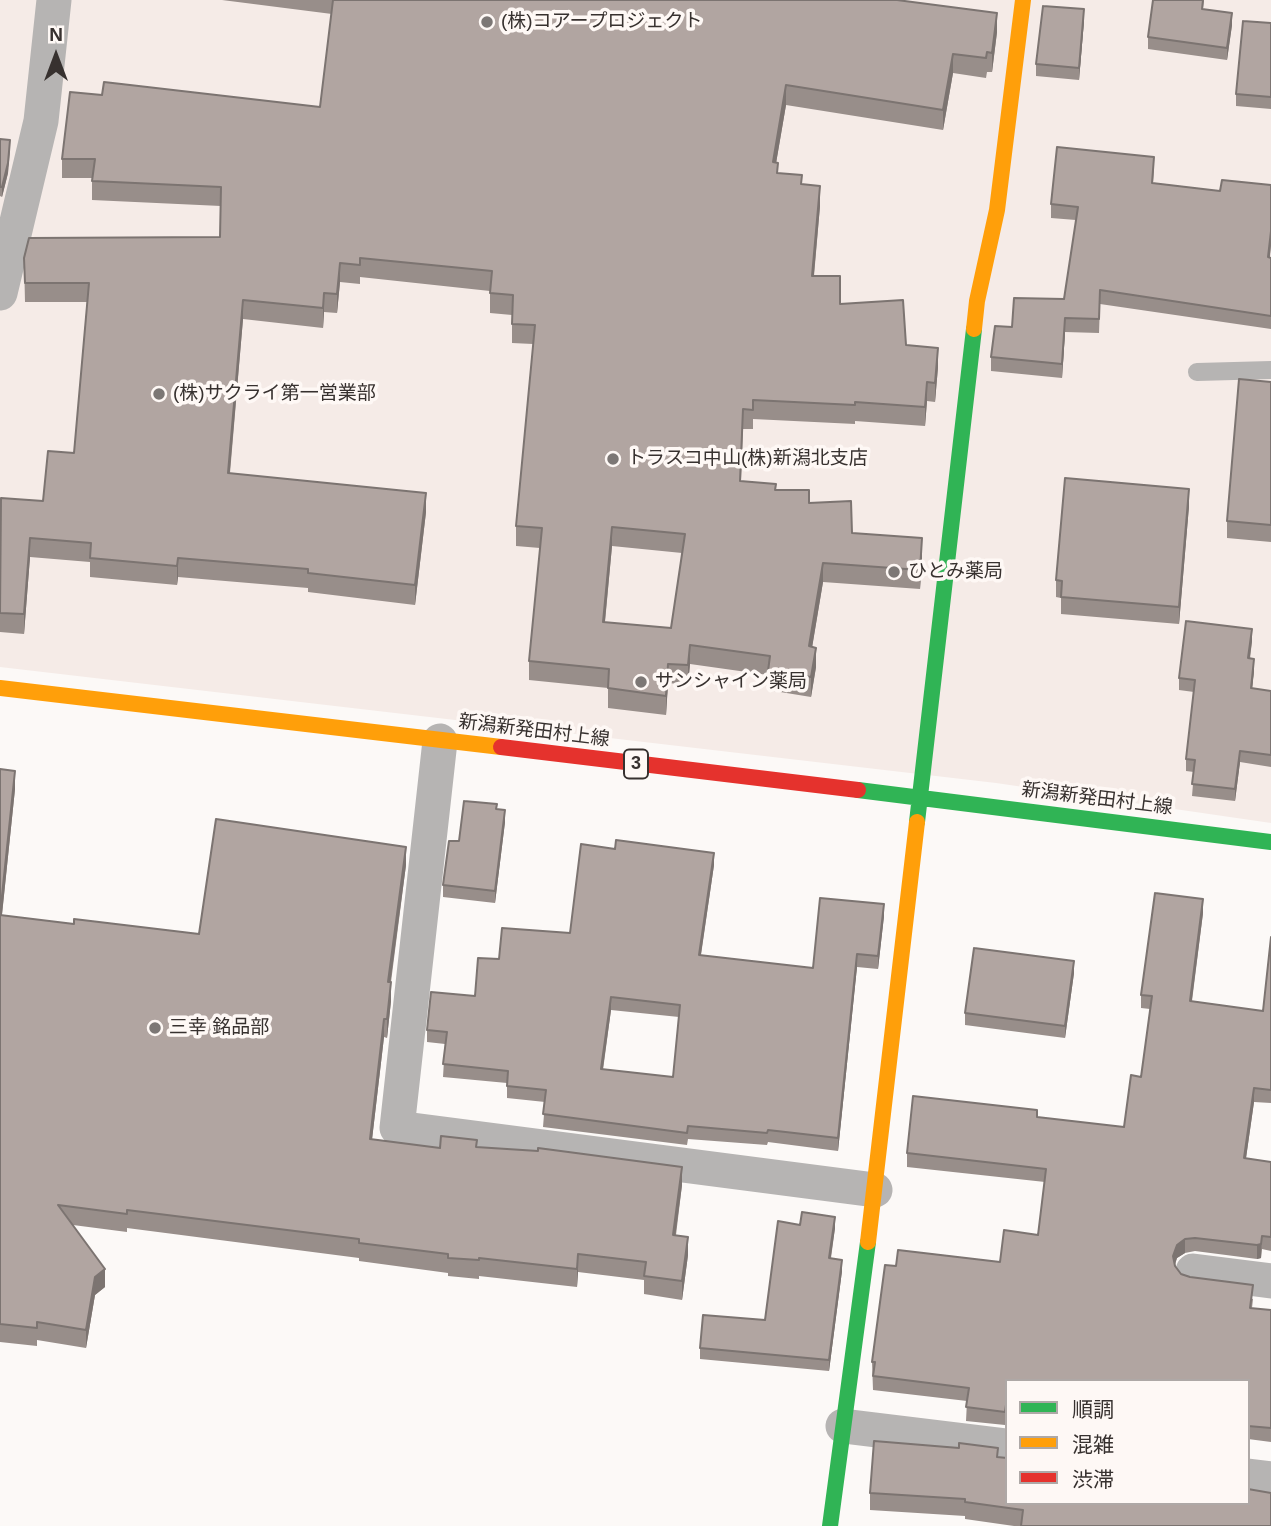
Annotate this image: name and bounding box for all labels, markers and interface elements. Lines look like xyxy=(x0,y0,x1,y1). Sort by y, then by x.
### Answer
place label: (株)コアープロジェクト xyxy=(501,11,703,33)
marker: (株)コアープロジェクト xyxy=(479,14,495,30)
north arrow xyxy=(21,21,91,91)
text: N xyxy=(49,24,63,45)
place label: (株)サクライ第一営業部 xyxy=(173,383,376,405)
marker: (株)サクライ第一営業部 xyxy=(151,386,167,402)
place label: トラスコ中山(株)新潟北支店 xyxy=(627,448,868,470)
marker: トラスコ中山(株)新潟北支店 xyxy=(605,451,621,467)
place label: ひとみ薬局 xyxy=(908,561,1003,583)
marker: ひとみ薬局 xyxy=(886,564,902,580)
place label: サンシャイン薬局 xyxy=(655,671,807,693)
marker: サンシャイン薬局 xyxy=(633,674,649,690)
street label: 新潟新発田村上線 xyxy=(457,710,611,752)
road number: 3 xyxy=(624,750,648,778)
street label: 新潟新発田村上線 xyxy=(1020,778,1174,820)
place label: 三幸 銘品部 xyxy=(169,1017,269,1039)
marker: 三幸 銘品部 xyxy=(147,1020,163,1036)
legend xyxy=(1005,1379,1250,1505)
text: 順調 xyxy=(1072,1398,1114,1421)
text: 混雑 xyxy=(1072,1433,1114,1456)
text: 渋滞 xyxy=(1072,1468,1114,1491)

